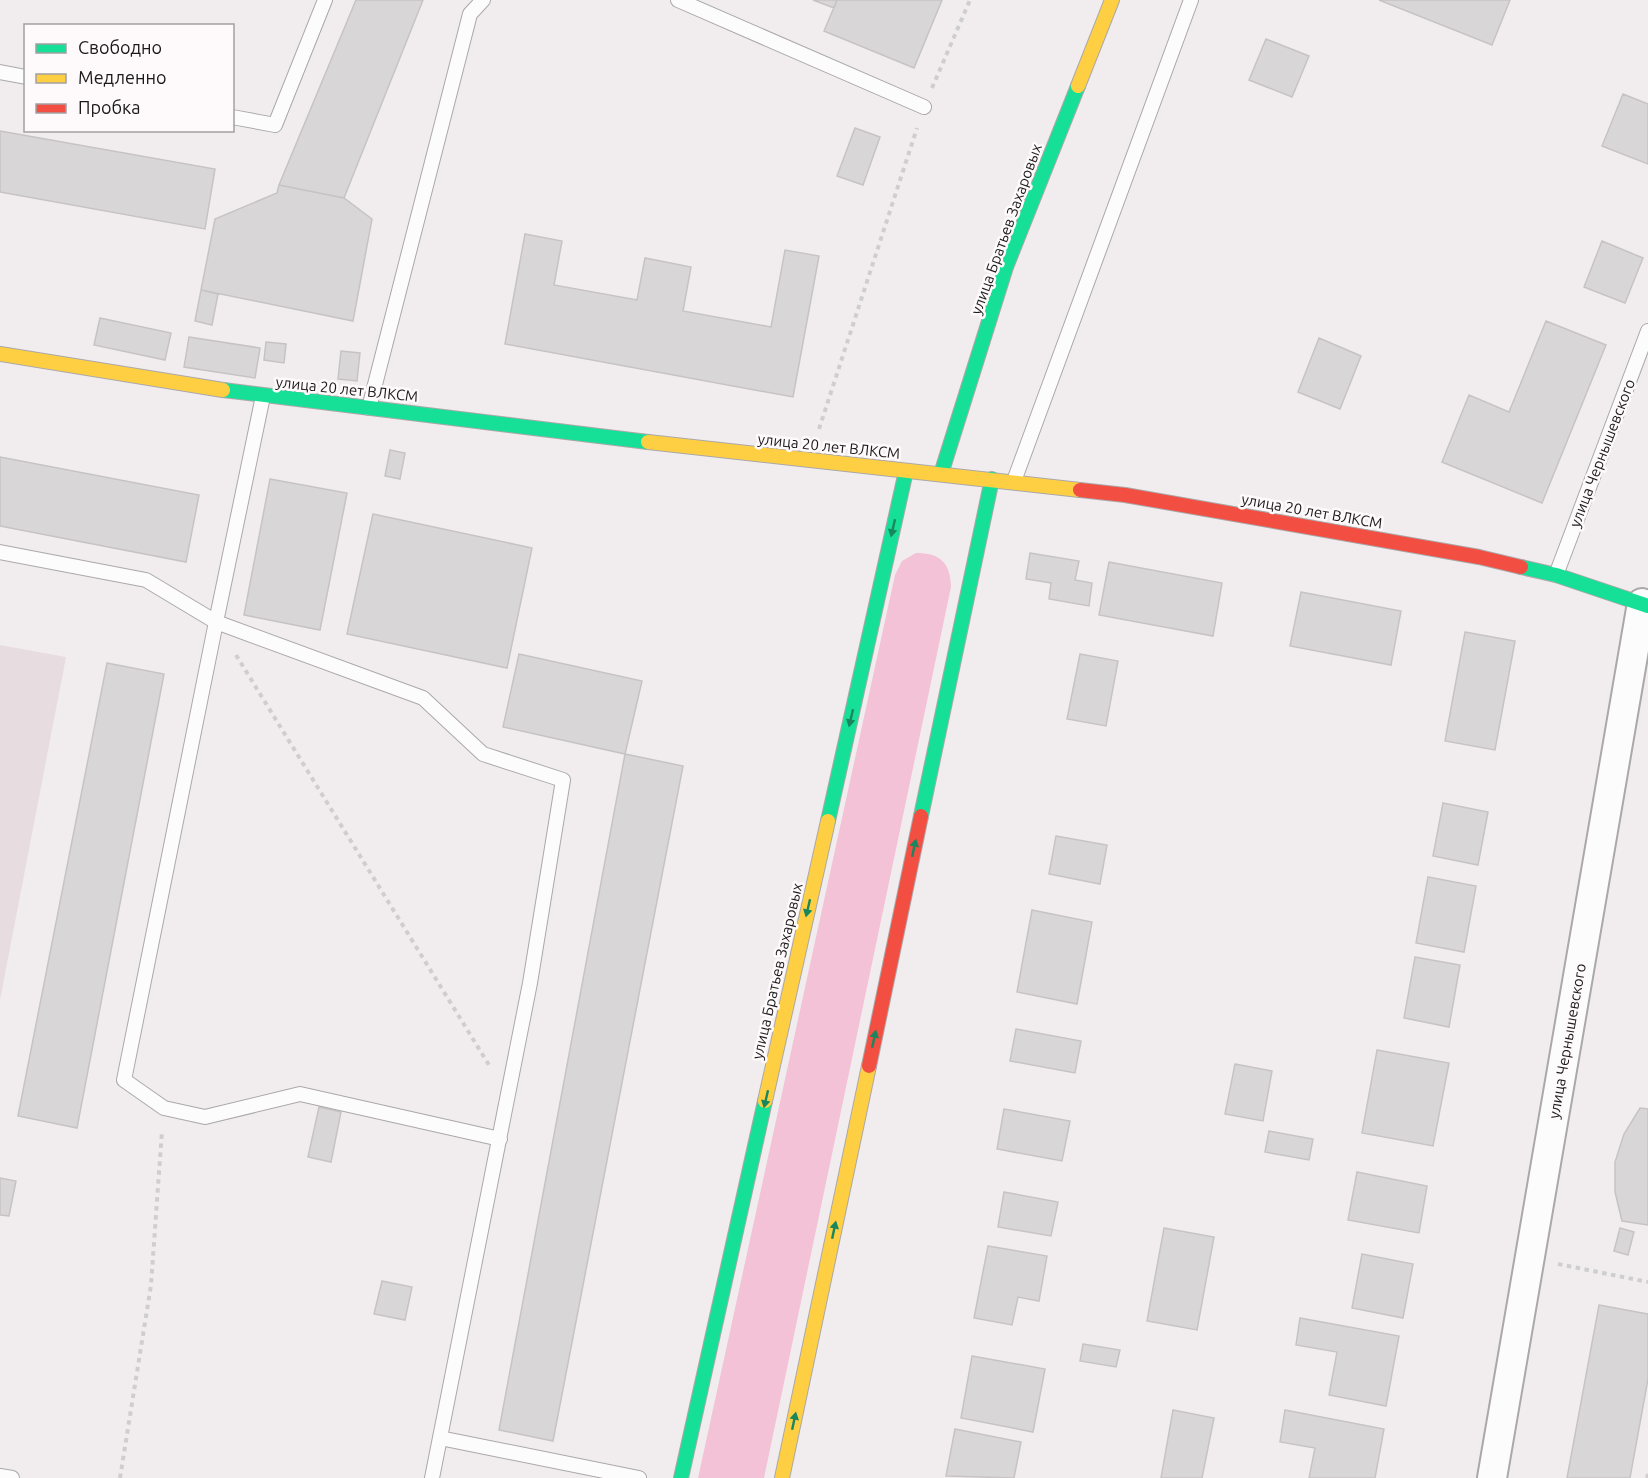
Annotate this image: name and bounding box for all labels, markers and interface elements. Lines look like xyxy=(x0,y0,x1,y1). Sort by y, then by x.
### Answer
legend xyxy=(24,24,234,132)
text: Свободно xyxy=(78,37,162,57)
text: Медленно xyxy=(78,67,167,87)
text: Пробка xyxy=(78,97,141,117)
street label: улица Братьев Захаровых xyxy=(967,141,1045,317)
street label: улица 20 лет ВЛКСМ xyxy=(275,373,419,405)
street label: улица Чернышевского xyxy=(1566,376,1638,530)
street label: улица 20 лет ВЛКСМ xyxy=(757,430,901,462)
street label: улица 20 лет ВЛКСМ xyxy=(1240,490,1384,532)
one-way arrow xyxy=(888,518,898,537)
one-way arrow xyxy=(846,709,855,728)
one-way arrow xyxy=(910,838,919,857)
street label: улица Братьев Захаровых xyxy=(748,881,806,1061)
one-way arrow xyxy=(803,899,813,918)
street label: улица Чернышевского xyxy=(1545,962,1589,1120)
one-way arrow xyxy=(870,1029,879,1048)
one-way arrow xyxy=(761,1089,770,1108)
one-way arrow xyxy=(830,1221,840,1239)
one-way arrow xyxy=(790,1411,800,1430)

